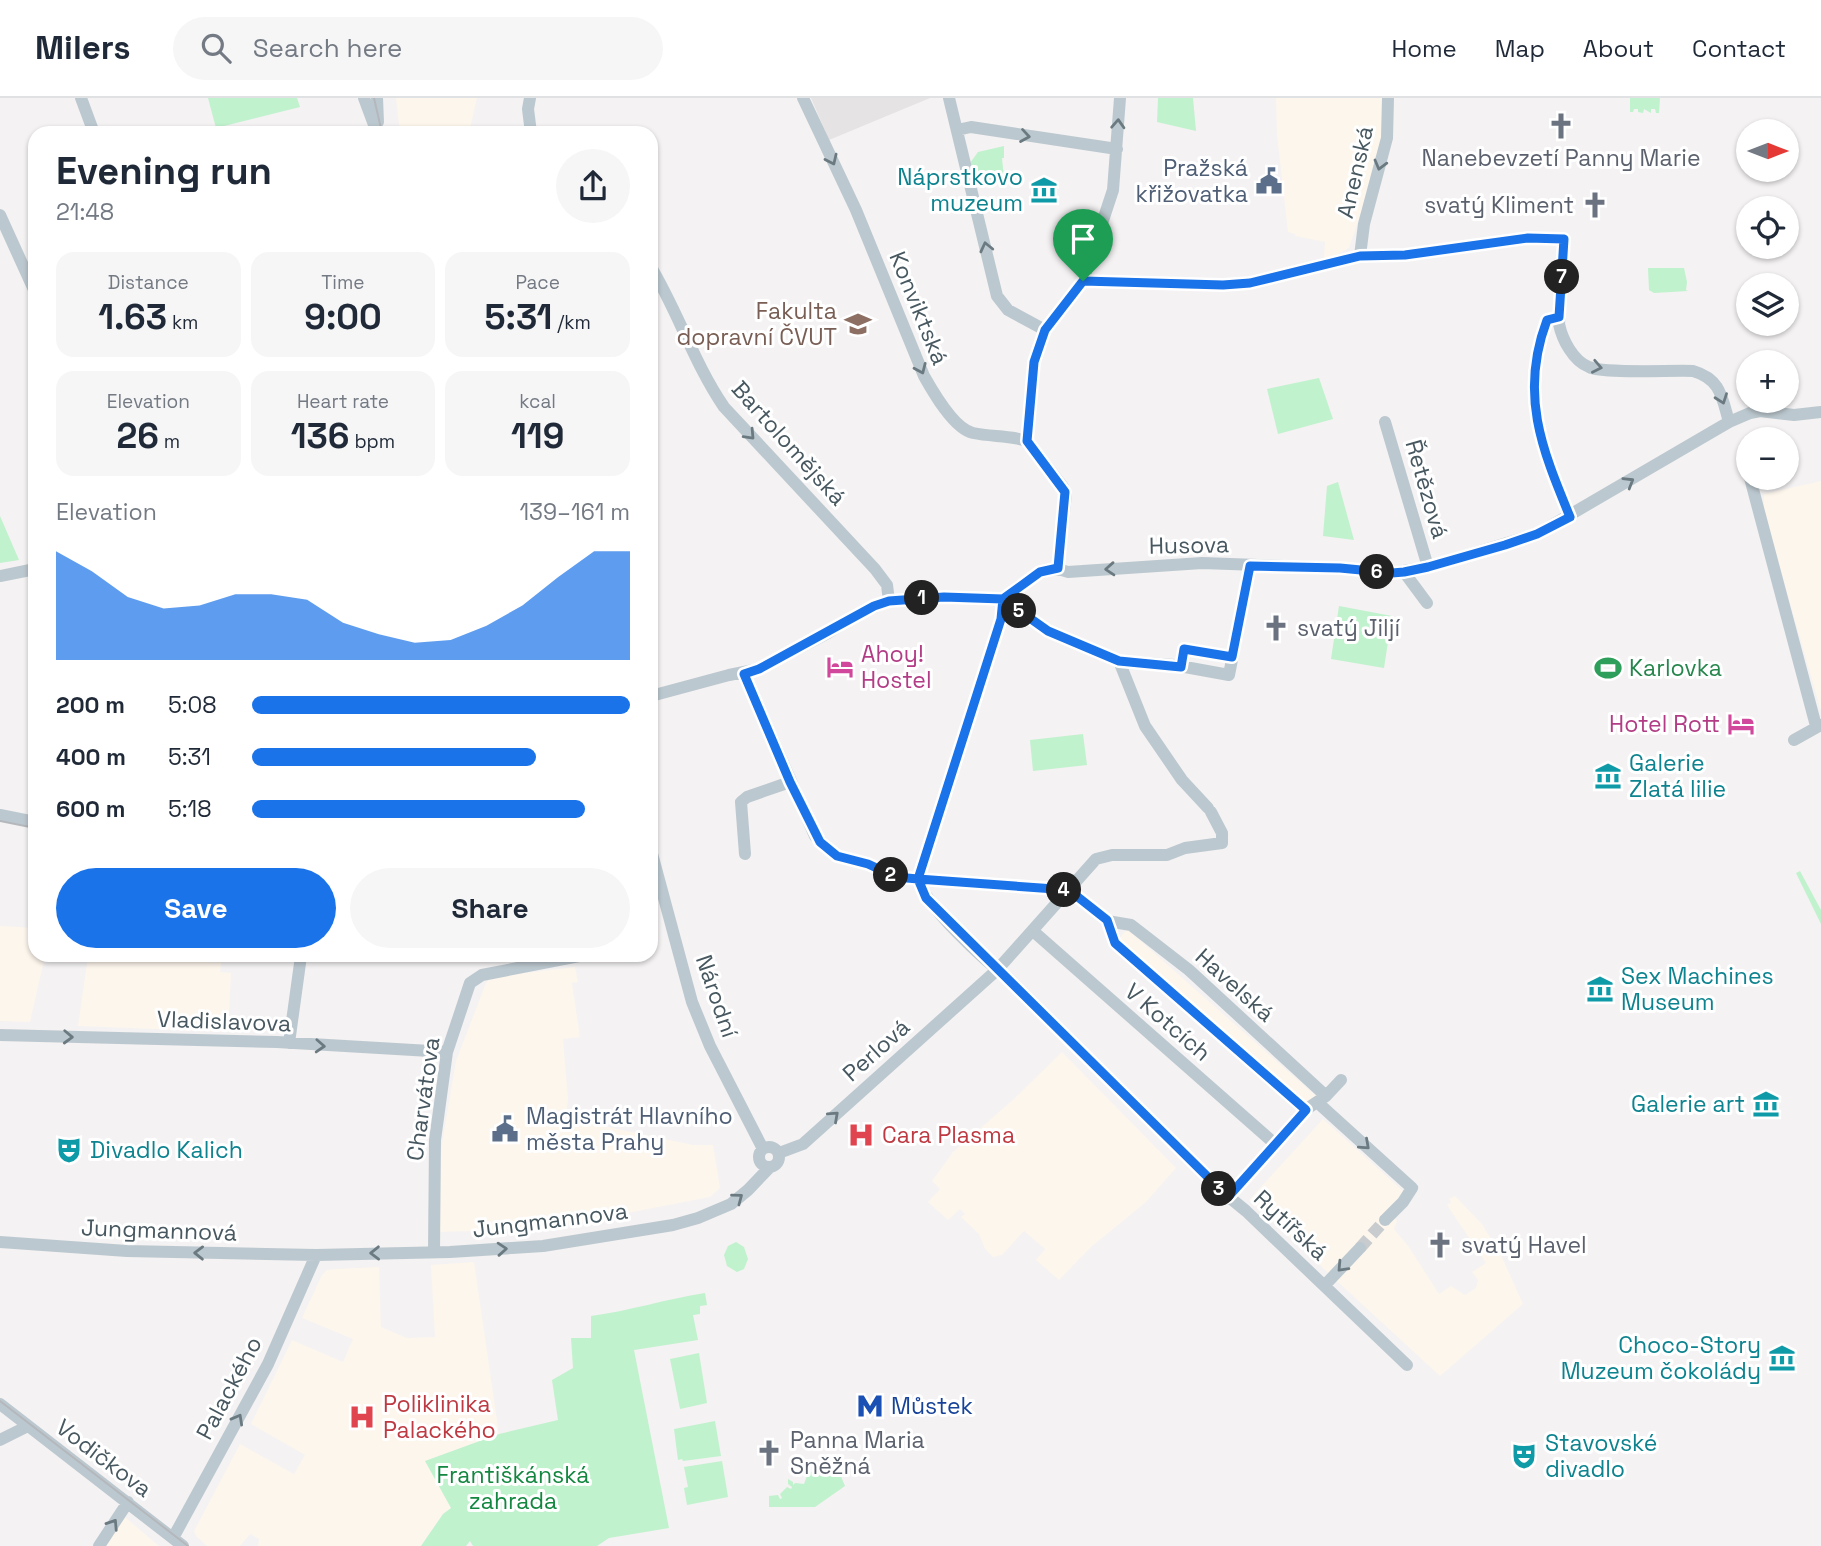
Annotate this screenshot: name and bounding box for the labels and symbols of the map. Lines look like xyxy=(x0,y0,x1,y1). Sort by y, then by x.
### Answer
church icon: Nanebevzetí Panny Marie xyxy=(1546,111,1576,141)
one-way arrow xyxy=(1110,118,1125,129)
north arrow xyxy=(1736,119,1799,182)
street label: Anenská xyxy=(1330,123,1380,221)
one-way arrow xyxy=(1019,128,1031,143)
place label: Nanebevzetí Panny Marie xyxy=(1421,143,1701,173)
one-way arrow xyxy=(824,153,838,165)
place label: Pražská křižovatka xyxy=(1136,153,1248,209)
one-way arrow xyxy=(1374,159,1388,171)
place label: Náprstkovo muzeum xyxy=(897,162,1023,218)
public building icon: Pražská křižovatka xyxy=(1254,166,1284,196)
museum icon: Náprstkovo muzeum xyxy=(1029,175,1059,205)
place label: svatý Kliment xyxy=(1424,190,1574,220)
church icon: svatý Kliment xyxy=(1580,190,1610,220)
pin xyxy=(1053,209,1113,281)
one-way arrow xyxy=(979,241,994,253)
street label: Konviktská xyxy=(883,247,955,369)
pin: 7 xyxy=(1544,260,1580,294)
place label: Fakulta dopravní ČVUT xyxy=(676,296,837,352)
school or university icon: Fakulta dopravní ČVUT xyxy=(843,309,873,339)
one-way arrow xyxy=(1591,359,1603,374)
one-way arrow xyxy=(913,362,927,374)
street label: Bartolomějská xyxy=(725,374,853,512)
one-way arrow xyxy=(1714,393,1728,405)
one-way arrow xyxy=(742,426,754,439)
street label: Řetězová xyxy=(1399,436,1455,542)
one-way arrow xyxy=(1621,477,1634,490)
street label: Husova xyxy=(1149,529,1229,561)
pin: 6 xyxy=(1360,554,1394,589)
one-way arrow xyxy=(1104,561,1115,576)
pin: 1 xyxy=(904,580,940,616)
pin: 5 xyxy=(1002,594,1036,628)
church icon: svatý Jiljí xyxy=(1261,613,1291,643)
place label: svatý Jiljí xyxy=(1297,613,1400,643)
place label: Ahoy! Hostel xyxy=(861,639,932,695)
hotel icon: Ahoy! Hostel xyxy=(825,652,855,682)
sports icon: Karlovka xyxy=(1593,653,1623,683)
place label: Karlovka xyxy=(1629,653,1722,683)
place label: Hotel Rott xyxy=(1609,709,1720,739)
hotel icon: Hotel Rott xyxy=(1726,709,1756,739)
place label: Galerie Zlatá lilie xyxy=(1629,748,1726,804)
museum icon: Galerie Zlatá lilie xyxy=(1593,761,1623,791)
pin: 2 xyxy=(874,858,908,892)
pin: 4 xyxy=(1046,872,1082,908)
street label: Havelská xyxy=(1189,942,1281,1028)
street label: Národní xyxy=(689,951,745,1042)
place label: Sex Machines Museum xyxy=(1621,961,1774,1017)
museum icon: Sex Machines Museum xyxy=(1585,974,1615,1004)
street label: V Kotcích xyxy=(1119,976,1217,1068)
street label: Vladislavova xyxy=(156,1004,292,1038)
street label: Perlová xyxy=(836,1012,916,1088)
one-way arrow xyxy=(63,1030,74,1045)
street label: Charvátova xyxy=(399,1035,447,1163)
one-way arrow xyxy=(315,1038,326,1053)
place label: Galerie art xyxy=(1631,1089,1745,1119)
museum icon: Galerie art xyxy=(1751,1089,1781,1119)
place label: Magistrát Hlavního města Prahy xyxy=(526,1101,733,1157)
one-way arrow xyxy=(826,1112,839,1124)
public building icon: Magistrát Hlavního města Prahy xyxy=(490,1114,520,1144)
hospital icon: Cara Plasma xyxy=(846,1120,876,1150)
place label: Cara Plasma xyxy=(882,1120,1015,1150)
theatre icon: Divadlo Kalich xyxy=(54,1135,84,1165)
place label: Divadlo Kalich xyxy=(90,1135,243,1165)
one-way arrow xyxy=(1357,1137,1370,1149)
pin: 3 xyxy=(1202,1172,1236,1206)
street label: Rytířská xyxy=(1248,1183,1334,1267)
one-way arrow xyxy=(730,1194,743,1207)
street label: Jungmannova xyxy=(471,1196,629,1244)
street label: Jungmannová xyxy=(80,1212,238,1248)
church icon: svatý Havel xyxy=(1425,1230,1455,1260)
place label: svatý Havel xyxy=(1461,1230,1587,1260)
one-way arrow xyxy=(497,1242,508,1257)
one-way arrow xyxy=(193,1245,204,1260)
one-way arrow xyxy=(369,1245,380,1261)
one-way arrow xyxy=(1338,1258,1350,1271)
place label: Choco-Story Muzeum čokolády xyxy=(1561,1330,1761,1386)
street label: Palackého xyxy=(189,1331,269,1445)
museum icon: Choco-Story Muzeum čokolády xyxy=(1767,1343,1797,1373)
place label: Poliklinika Palackého xyxy=(383,1389,496,1445)
metro station icon: Můstek xyxy=(855,1391,885,1421)
place label: Můstek xyxy=(891,1391,973,1421)
hospital icon: Poliklinika Palackého xyxy=(347,1402,377,1432)
street label: Vodičkova xyxy=(50,1412,158,1504)
one-way arrow xyxy=(230,1414,243,1426)
place label: Panna Maria Sněžná xyxy=(790,1425,925,1481)
place label: Stavovské divadlo xyxy=(1545,1428,1657,1484)
church icon: Panna Maria Sněžná xyxy=(754,1438,784,1468)
theatre icon: Stavovské divadlo xyxy=(1509,1441,1539,1471)
park label: Františkánská zahrada xyxy=(437,1460,589,1516)
one-way arrow xyxy=(105,1518,118,1531)

